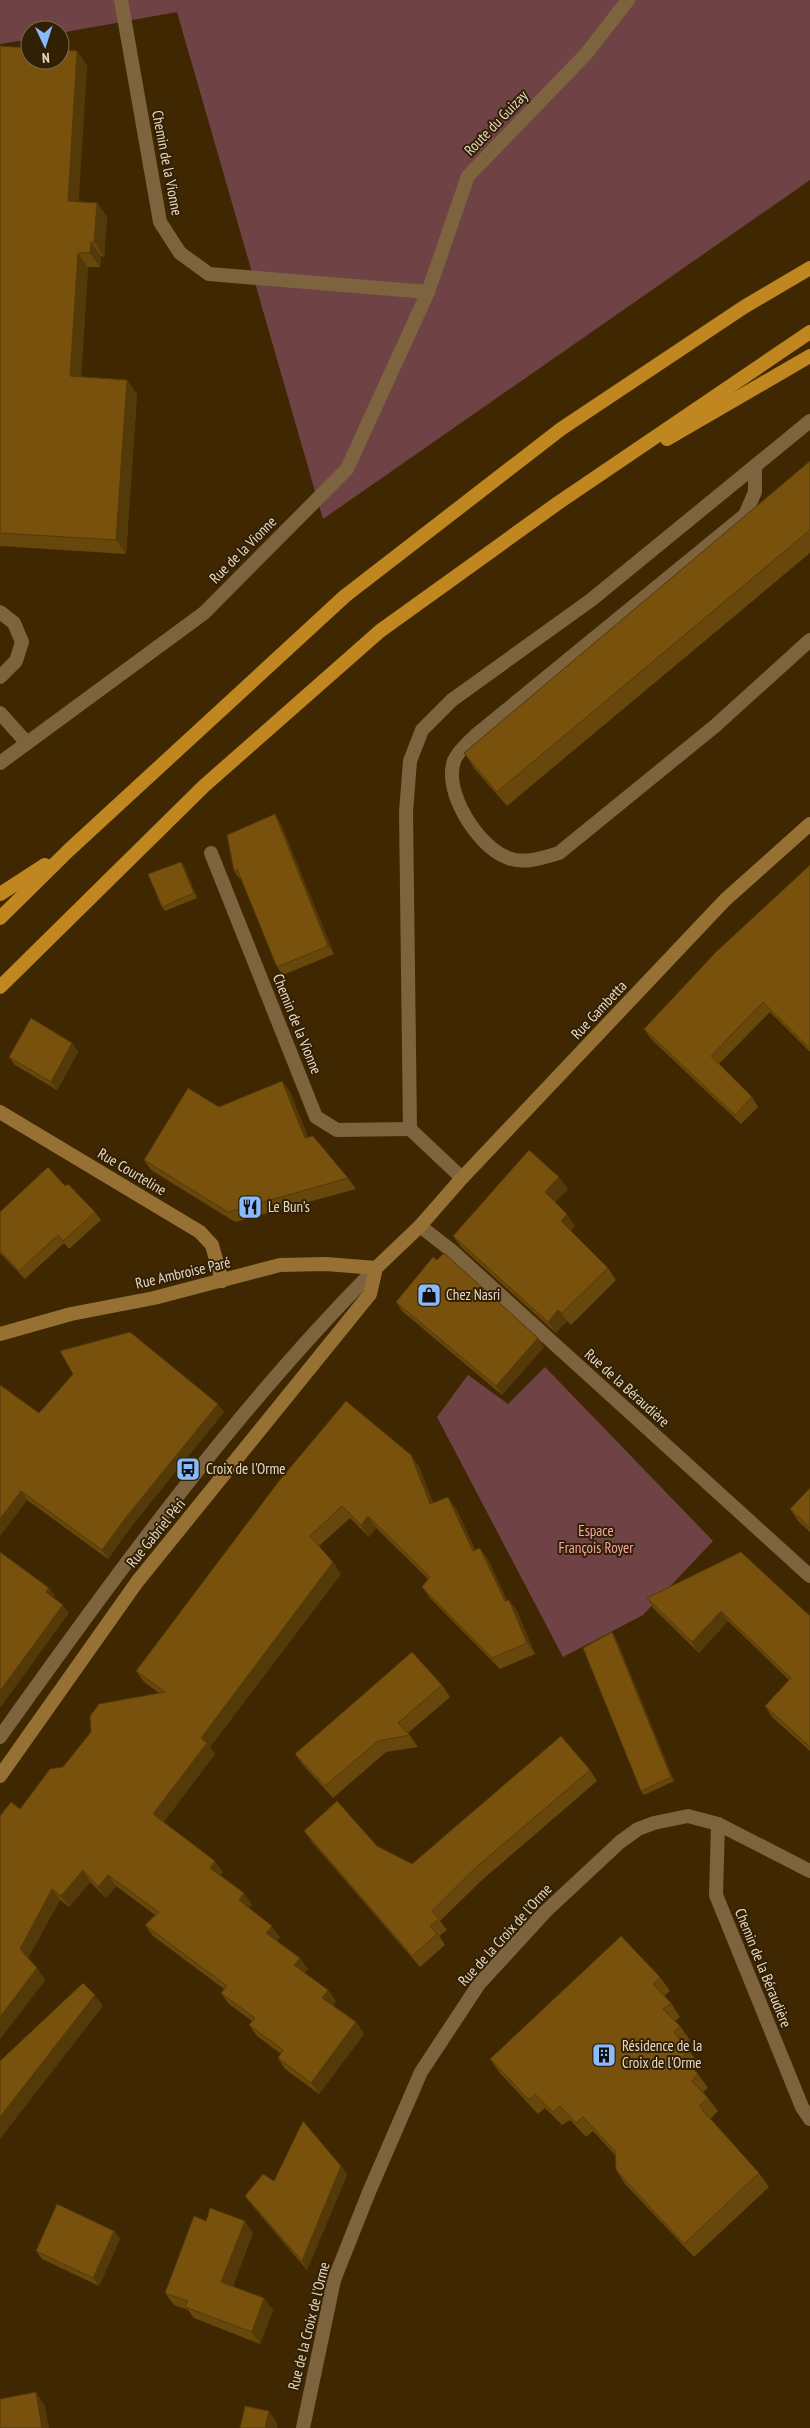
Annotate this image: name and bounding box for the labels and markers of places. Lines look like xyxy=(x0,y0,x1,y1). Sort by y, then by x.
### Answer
restaurant icon: Le Bun’s xyxy=(237,1194,263,1220)
place label: Le Bun’s xyxy=(268,1197,310,1216)
shop icon: Chez Nasri xyxy=(416,1282,442,1308)
place label: Chez Nasri xyxy=(446,1285,500,1304)
bus stop icon: Croix de l'Orme xyxy=(175,1456,201,1482)
place label: Croix de l'Orme xyxy=(206,1459,285,1478)
place label: Résidence de la Croix de l'Orme xyxy=(622,2036,702,2072)
building icon: Résidence de la Croix de l'Orme xyxy=(591,2042,617,2068)

